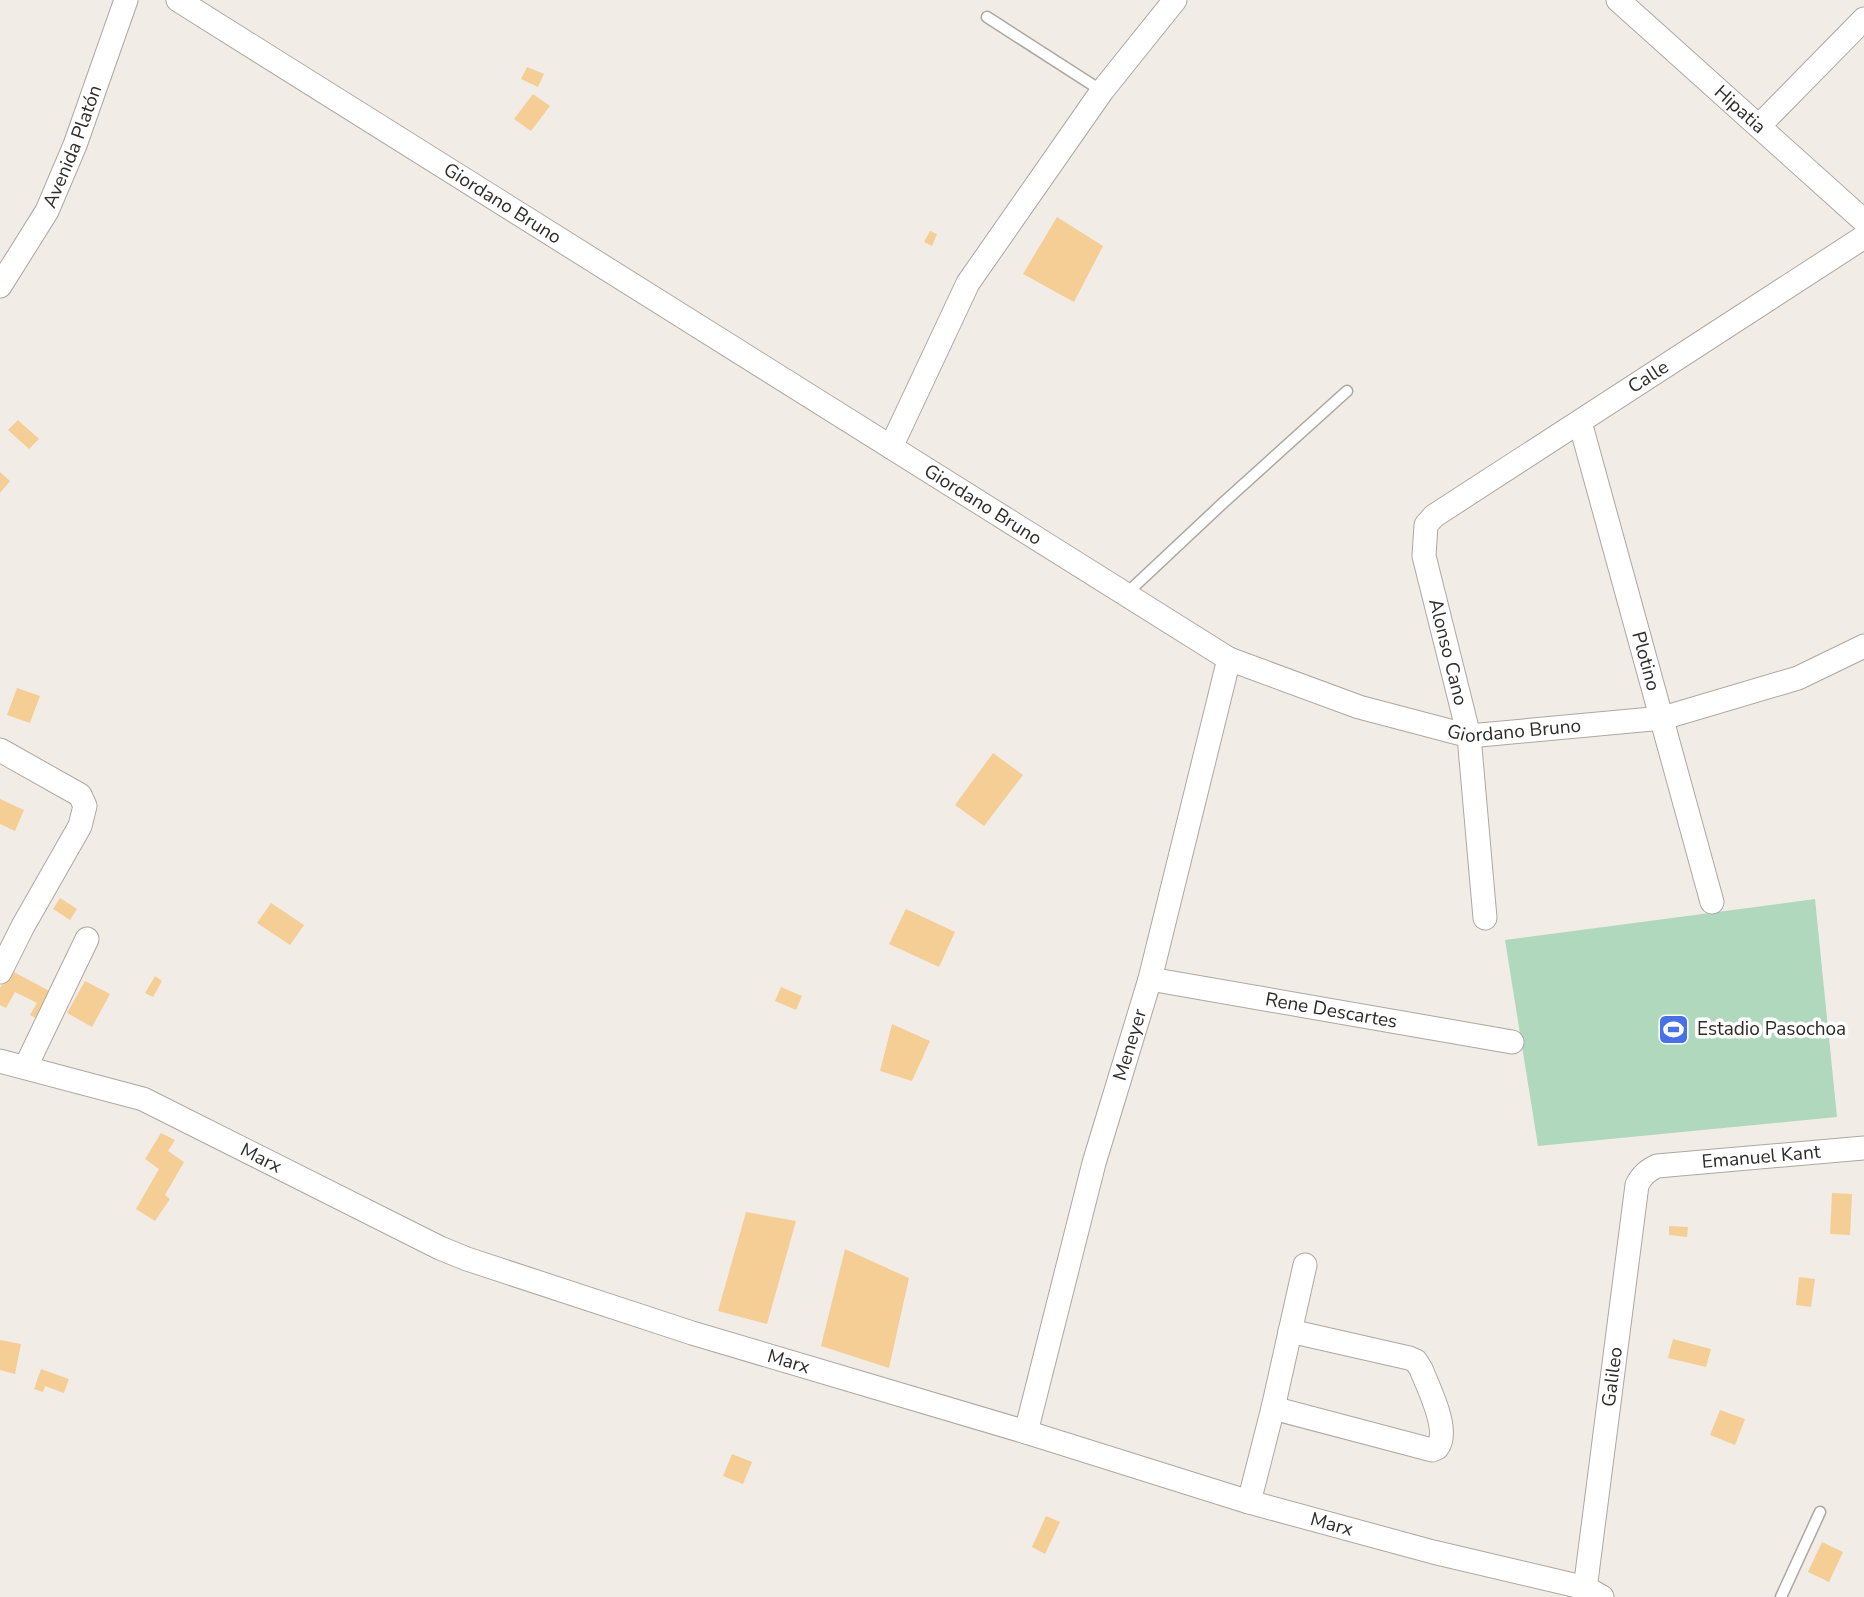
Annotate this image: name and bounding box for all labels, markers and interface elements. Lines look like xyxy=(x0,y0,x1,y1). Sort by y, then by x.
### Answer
street label: Hipatia xyxy=(1709,79,1771,140)
street label: Avenida Platón xyxy=(37,81,108,212)
street label: Giordano Bruno xyxy=(439,157,566,250)
street label: Calle xyxy=(1623,354,1674,400)
street label: Giordano Bruno xyxy=(919,458,1047,551)
street label: Alonso Cano xyxy=(1422,596,1474,708)
street label: Plotino xyxy=(1625,629,1666,694)
street label: Giordano Bruno xyxy=(1444,713,1582,749)
street label: Rene Descartes xyxy=(1263,986,1399,1035)
street label: Meneyer xyxy=(1107,1006,1153,1084)
sports icon: Estadio Pasochoa xyxy=(1657,1012,1691,1046)
place label: Estadio Pasochoa xyxy=(1697,1016,1846,1042)
street label: Marx xyxy=(236,1137,286,1180)
street label: Emanuel Kant xyxy=(1701,1139,1822,1175)
street label: Marx xyxy=(764,1343,813,1380)
street label: Galileo xyxy=(1596,1345,1629,1408)
street label: Marx xyxy=(1307,1506,1356,1543)

